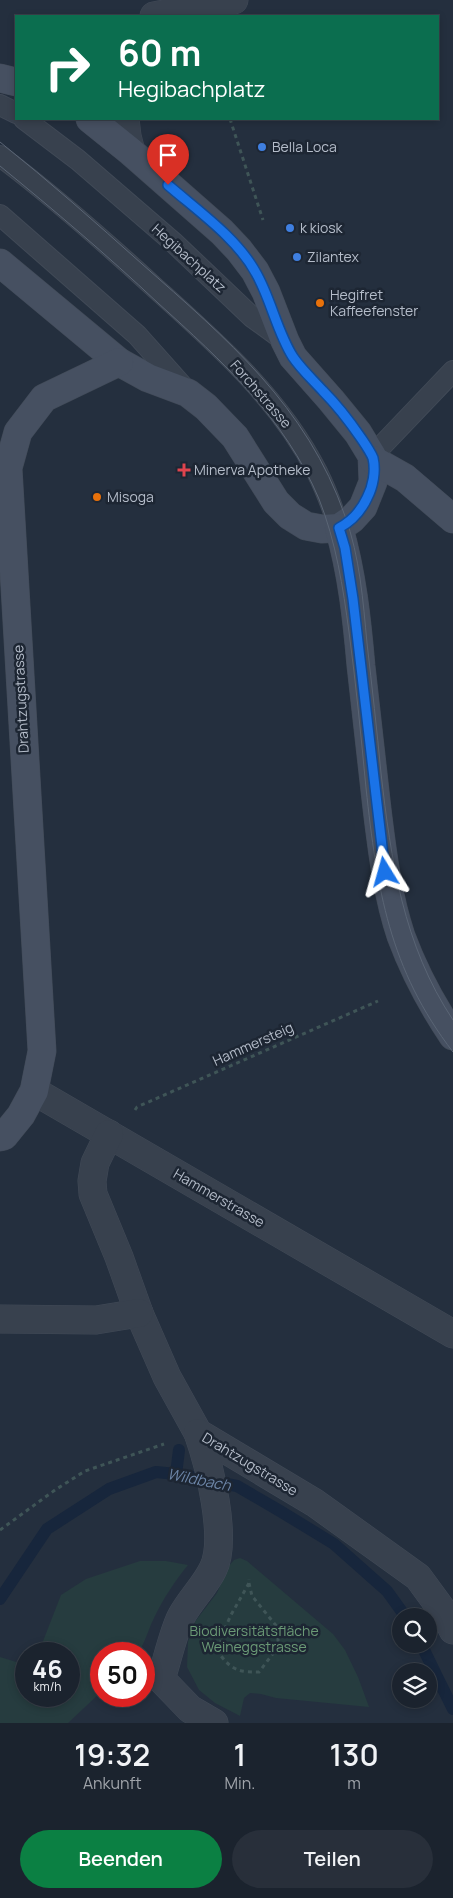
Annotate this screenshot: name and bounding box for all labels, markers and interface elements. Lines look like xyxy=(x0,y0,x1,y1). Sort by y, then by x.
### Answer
text: 60 m xyxy=(118,29,201,77)
icon: right xyxy=(35,35,100,100)
text: Hegibachplatz xyxy=(118,74,265,104)
pin xyxy=(147,134,189,185)
place label: Bella Loca xyxy=(272,137,337,156)
icon: arrive xyxy=(154,141,182,169)
marker: Bella Loca xyxy=(256,141,268,153)
place label: k kiosk xyxy=(300,218,344,237)
street label: Hegibachplatz xyxy=(148,219,231,296)
marker: k kiosk xyxy=(284,222,296,234)
place label: Zilantex xyxy=(307,247,359,266)
marker: Zilantex xyxy=(291,251,303,263)
place label: Hegifret Kaffeefenster xyxy=(330,285,418,320)
marker: Hegifret Kaffeefenster xyxy=(314,297,326,309)
street label: Forchstrasse xyxy=(226,356,296,432)
place label: Minerva Apotheke xyxy=(194,460,310,479)
marker: Minerva Apotheke xyxy=(178,464,190,476)
place label: Misoga xyxy=(107,487,154,506)
marker: Misoga xyxy=(91,491,103,503)
street label: Drahtzugstrasse xyxy=(8,644,33,754)
position arrow xyxy=(358,845,410,897)
street label: Hammersteig xyxy=(209,1017,296,1070)
street label: Hammerstrasse xyxy=(170,1164,268,1231)
street label: Drahtzugstrasse xyxy=(199,1428,302,1500)
water label: Wildbach xyxy=(166,1463,234,1496)
map controls xyxy=(392,1608,437,1708)
button: search xyxy=(392,1608,437,1653)
park label: Biodiversitätsfläche Weineggstrasse xyxy=(189,1621,319,1656)
speed limit sign: 50 xyxy=(90,1642,155,1707)
text: 46 xyxy=(32,1651,63,1686)
button: layers xyxy=(392,1663,437,1708)
text: km/h xyxy=(34,1678,61,1695)
text: 19:32 xyxy=(74,1734,150,1775)
text: 1 xyxy=(234,1734,246,1775)
text: 130 xyxy=(330,1734,379,1775)
text: Ankunft xyxy=(83,1772,142,1794)
text: Min. xyxy=(225,1772,255,1794)
text: m xyxy=(347,1772,361,1794)
button: Beenden xyxy=(20,1830,222,1888)
button: Teilen xyxy=(232,1830,433,1888)

